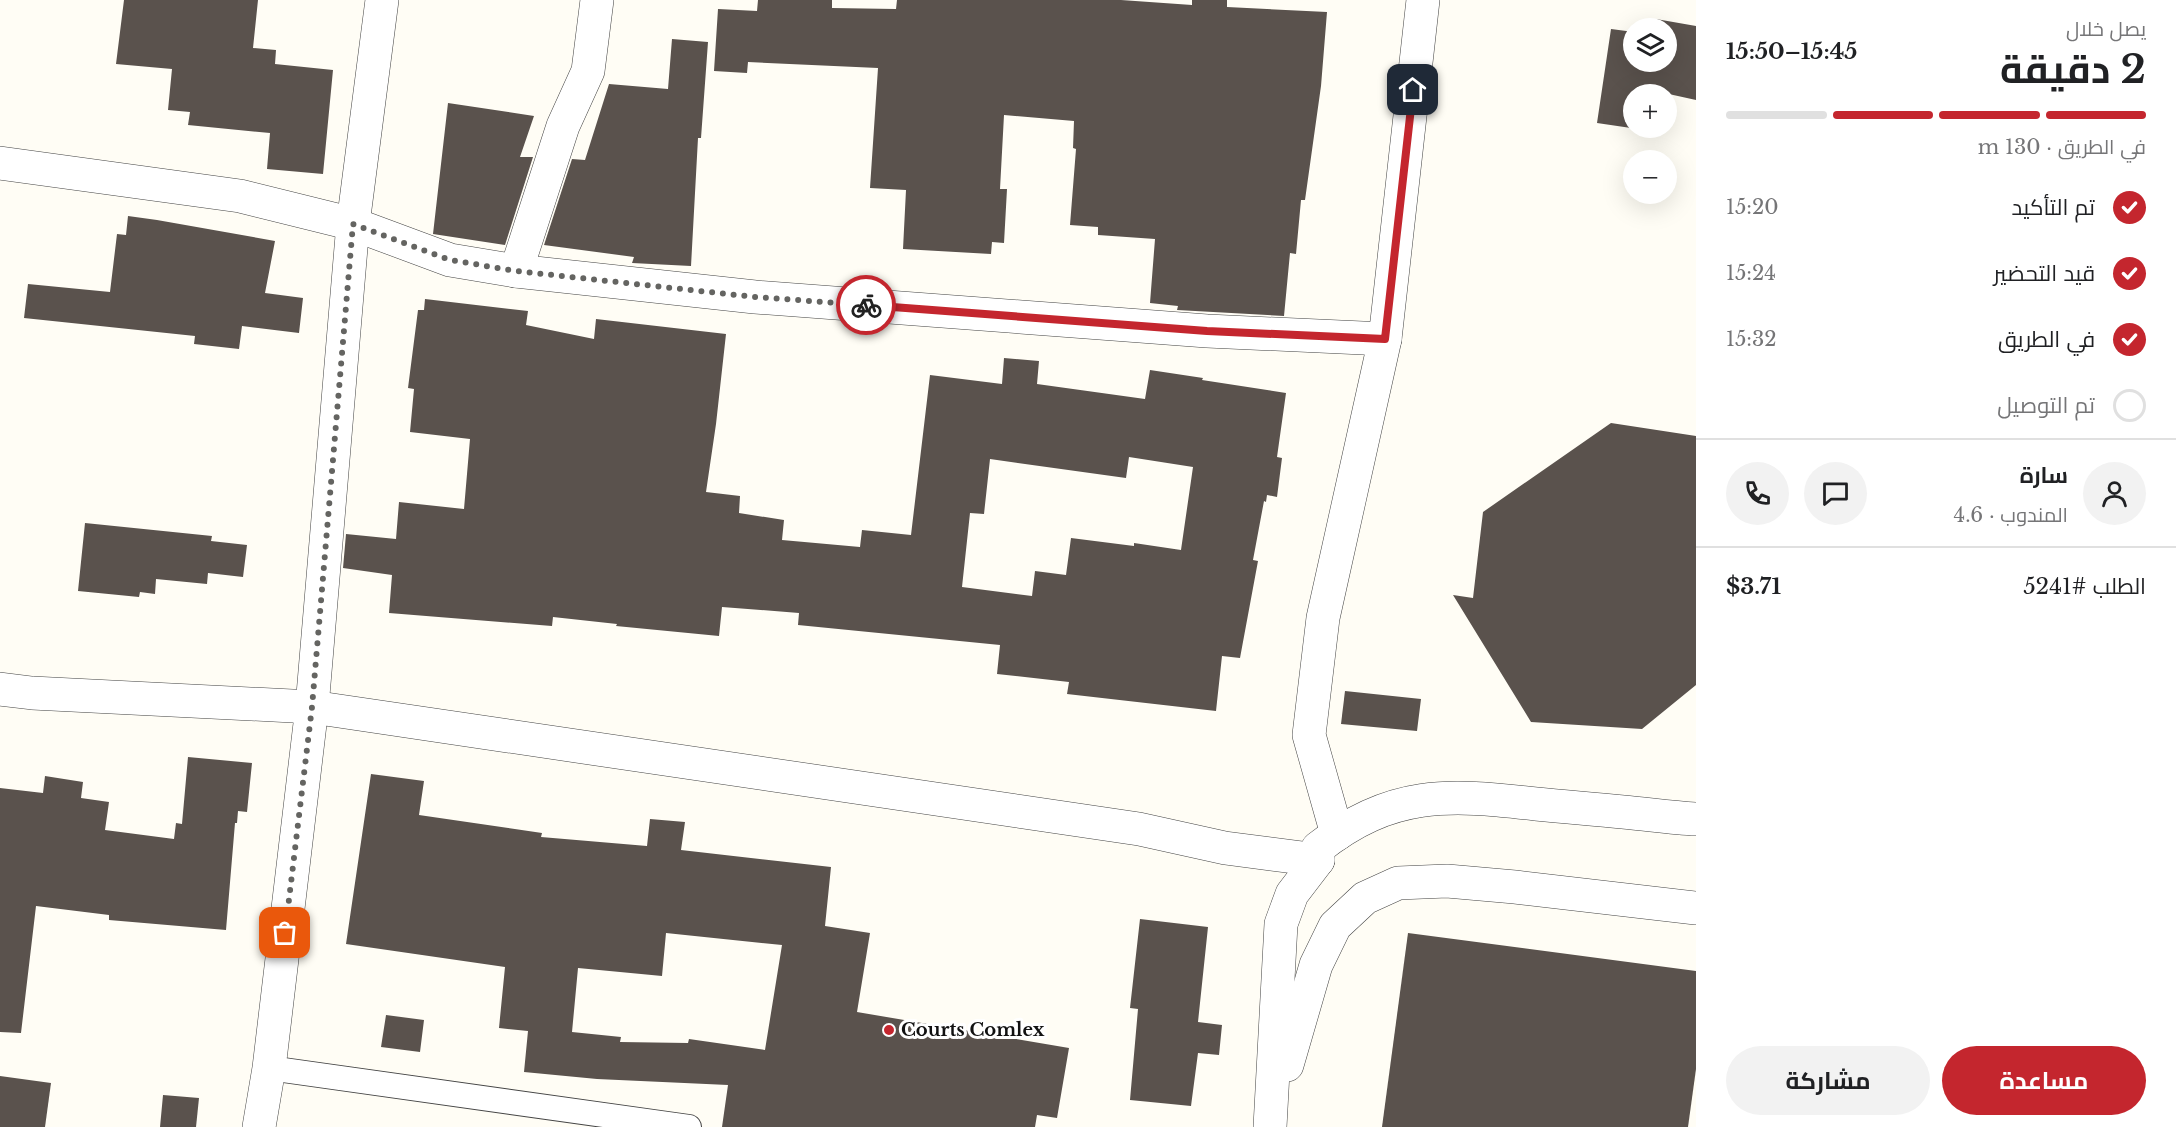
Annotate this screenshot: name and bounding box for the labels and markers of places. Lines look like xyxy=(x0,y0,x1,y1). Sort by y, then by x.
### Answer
pin xyxy=(1387,64,1438,115)
pin xyxy=(259,907,310,958)
place label: Courts Comlex xyxy=(901,1019,1045,1041)
marker: Courts Comlex xyxy=(882,1023,896,1037)

